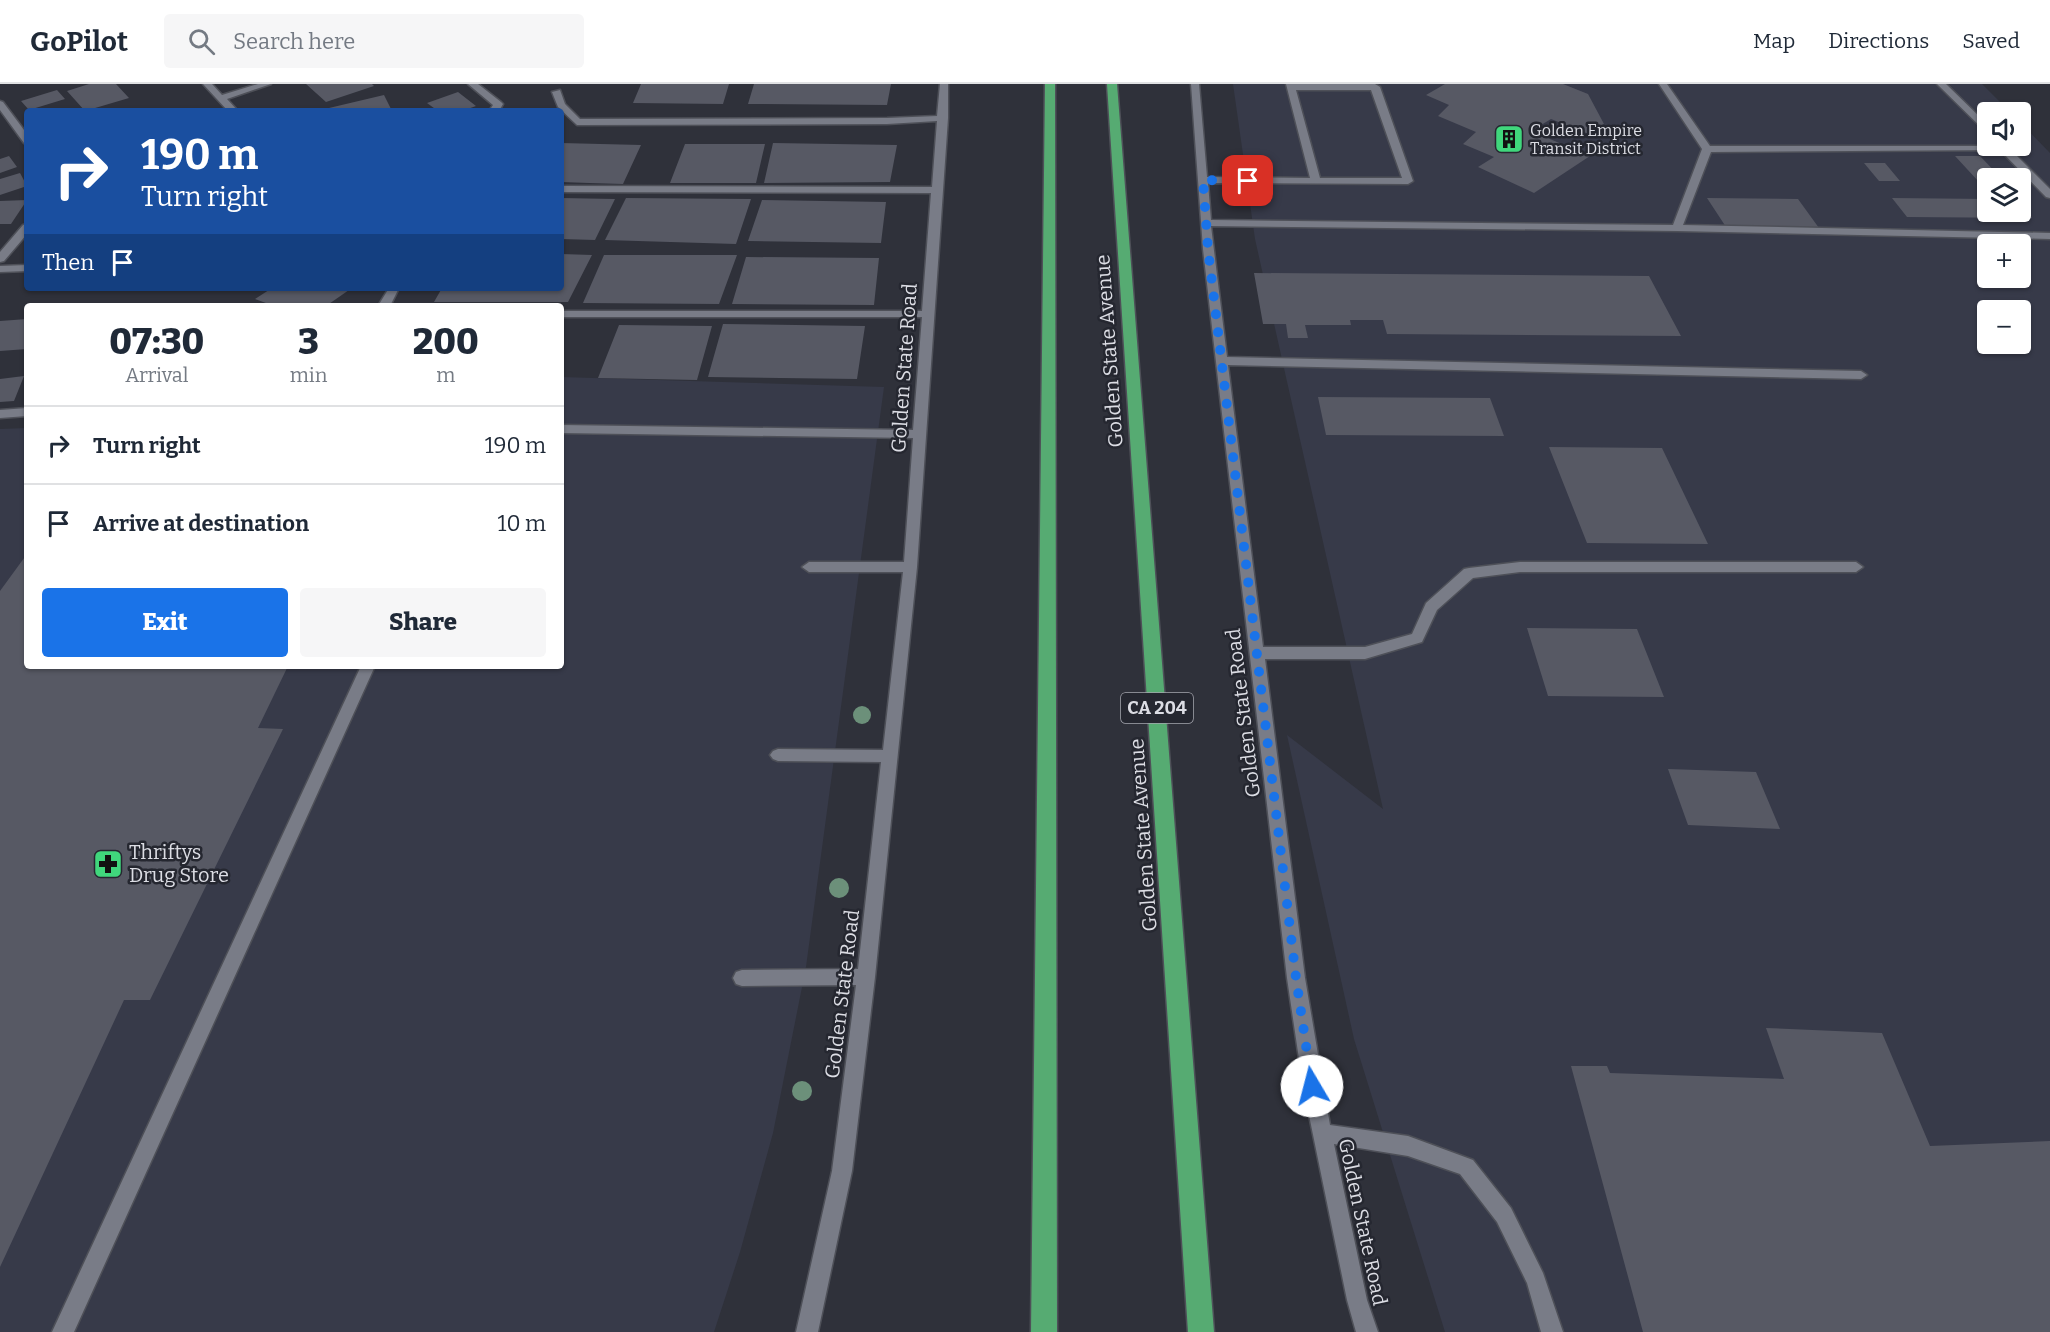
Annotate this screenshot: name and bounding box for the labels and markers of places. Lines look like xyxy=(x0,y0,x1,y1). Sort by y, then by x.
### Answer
place label: Golden Empire Transit District xyxy=(1530,121,1642,158)
building icon: Golden Empire Transit District xyxy=(1493,123,1525,155)
pin xyxy=(1222,155,1273,206)
place label: Thriftys Drug Store xyxy=(129,840,229,887)
pharmacy icon: Thriftys Drug Store xyxy=(92,848,124,880)

